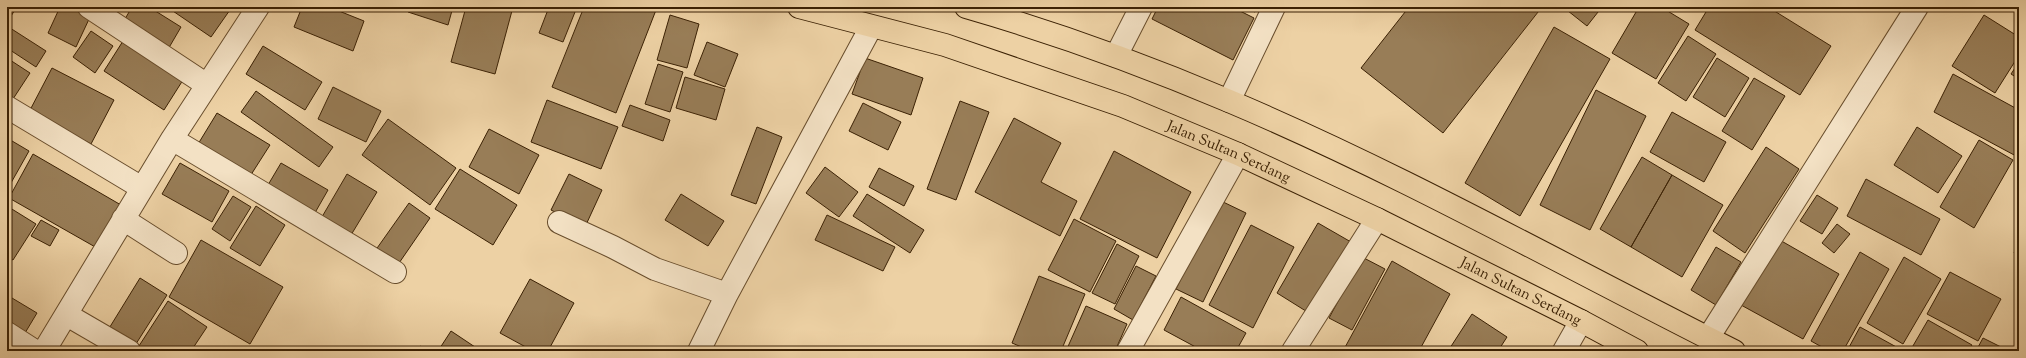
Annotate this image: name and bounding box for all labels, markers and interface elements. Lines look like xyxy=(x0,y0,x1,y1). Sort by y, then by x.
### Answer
street label: Jalan Sultan Serdang xyxy=(1162,116,1293,189)
street label: Jalan Sultan Serdang xyxy=(1455,253,1585,332)

